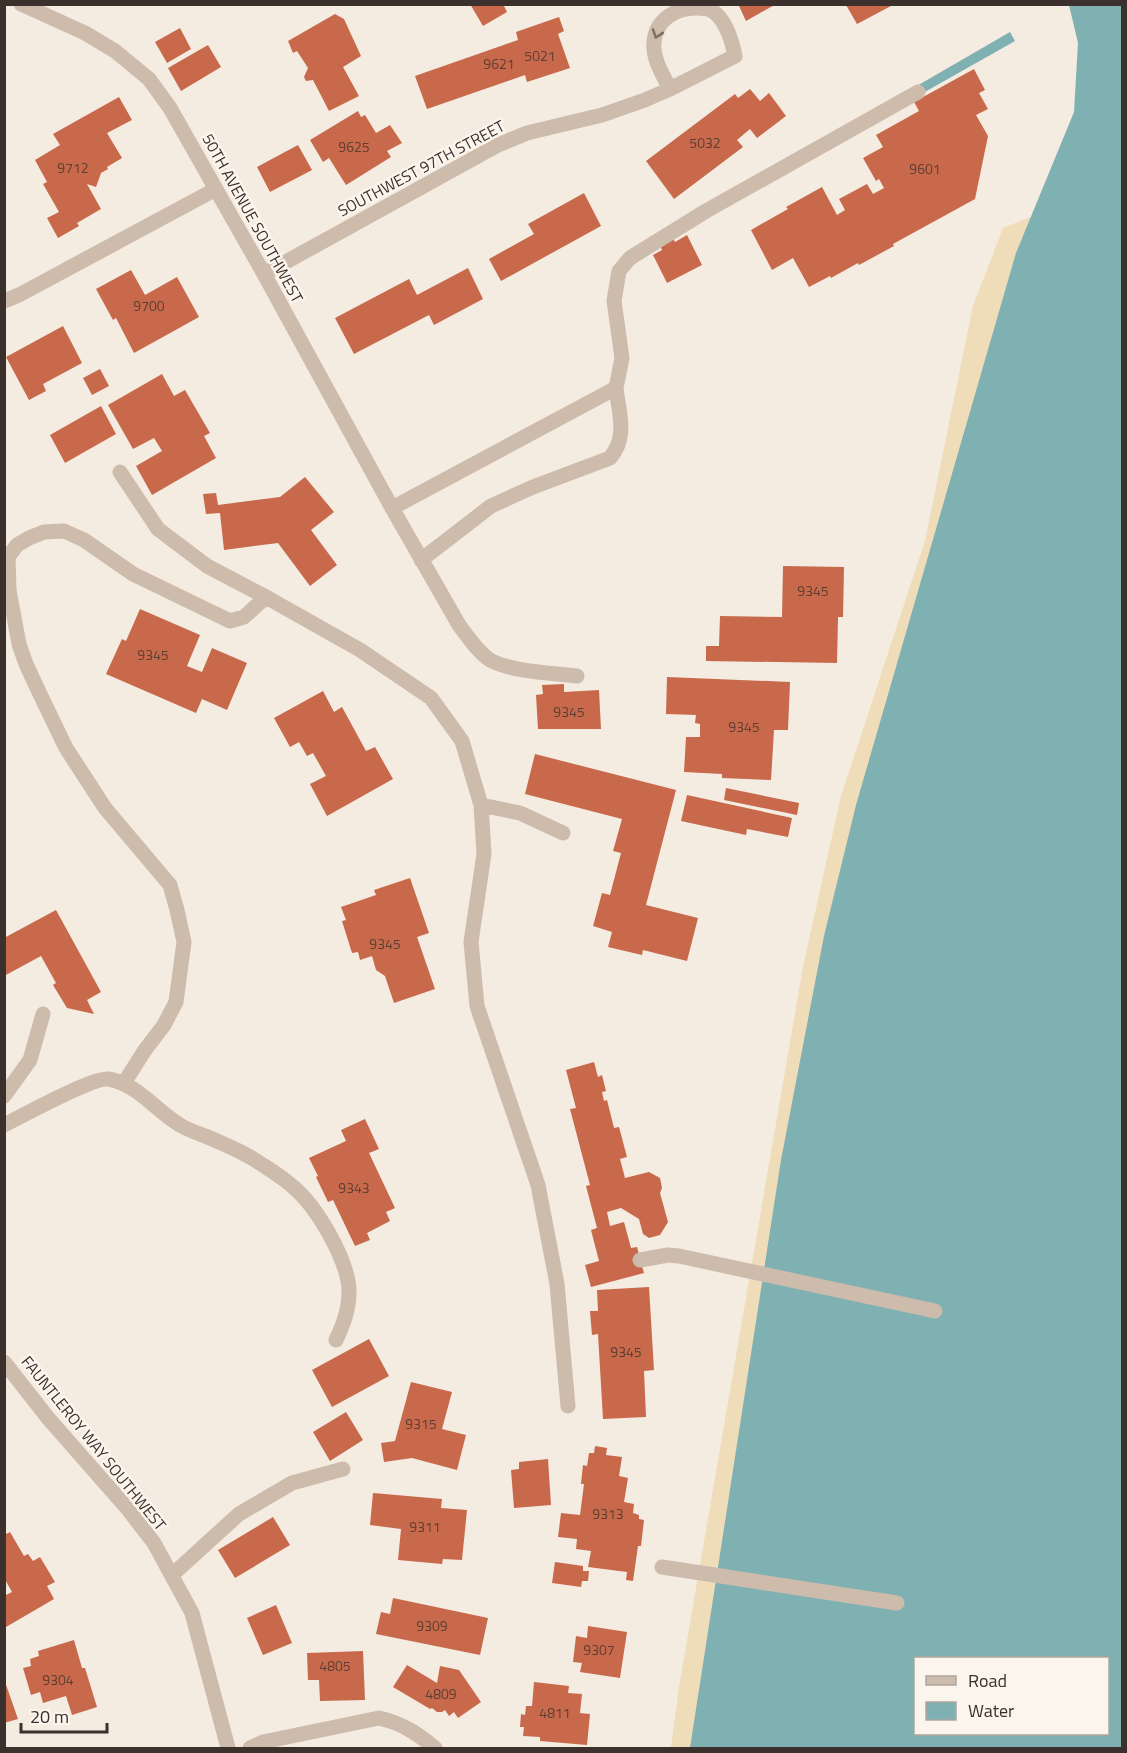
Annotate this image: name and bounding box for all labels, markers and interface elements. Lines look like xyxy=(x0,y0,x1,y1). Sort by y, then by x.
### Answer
one-way arrow xyxy=(652,28,664,39)
house number: 5021 xyxy=(524,45,556,66)
house number: 9621 xyxy=(483,53,515,74)
street label: SOUTHWEST 97TH STREET xyxy=(333,113,509,222)
street label: 50TH AVENUE SOUTHWEST xyxy=(196,129,310,308)
house number: 5032 xyxy=(689,132,721,153)
house number: 9625 xyxy=(338,136,370,157)
house number: 9712 xyxy=(57,157,89,178)
house number: 9601 xyxy=(909,158,941,179)
house number: 9700 xyxy=(133,295,165,316)
house number: 9345 xyxy=(797,580,829,601)
house number: 9345 xyxy=(137,644,169,665)
house number: 9345 xyxy=(553,701,585,722)
house number: 9345 xyxy=(728,716,760,737)
house number: 9345 xyxy=(369,933,401,954)
house number: 9343 xyxy=(338,1177,370,1198)
house number: 9345 xyxy=(610,1341,642,1362)
street label: FAUNTLEROY WAY SOUTHWEST xyxy=(16,1350,173,1536)
house number: 9315 xyxy=(405,1413,437,1434)
house number: 9313 xyxy=(592,1503,624,1524)
house number: 9311 xyxy=(409,1516,441,1537)
house number: 9309 xyxy=(416,1615,448,1636)
house number: 9307 xyxy=(583,1639,615,1660)
house number: 4805 xyxy=(319,1655,351,1676)
legend xyxy=(914,1657,1109,1735)
text: Road xyxy=(968,1667,1007,1694)
house number: 9304 xyxy=(42,1669,74,1690)
house number: 4809 xyxy=(425,1683,457,1704)
scale bar xyxy=(21,1696,106,1734)
text: Water xyxy=(968,1697,1014,1724)
house number: 4811 xyxy=(539,1702,571,1723)
text: 20 m xyxy=(30,1703,69,1730)

